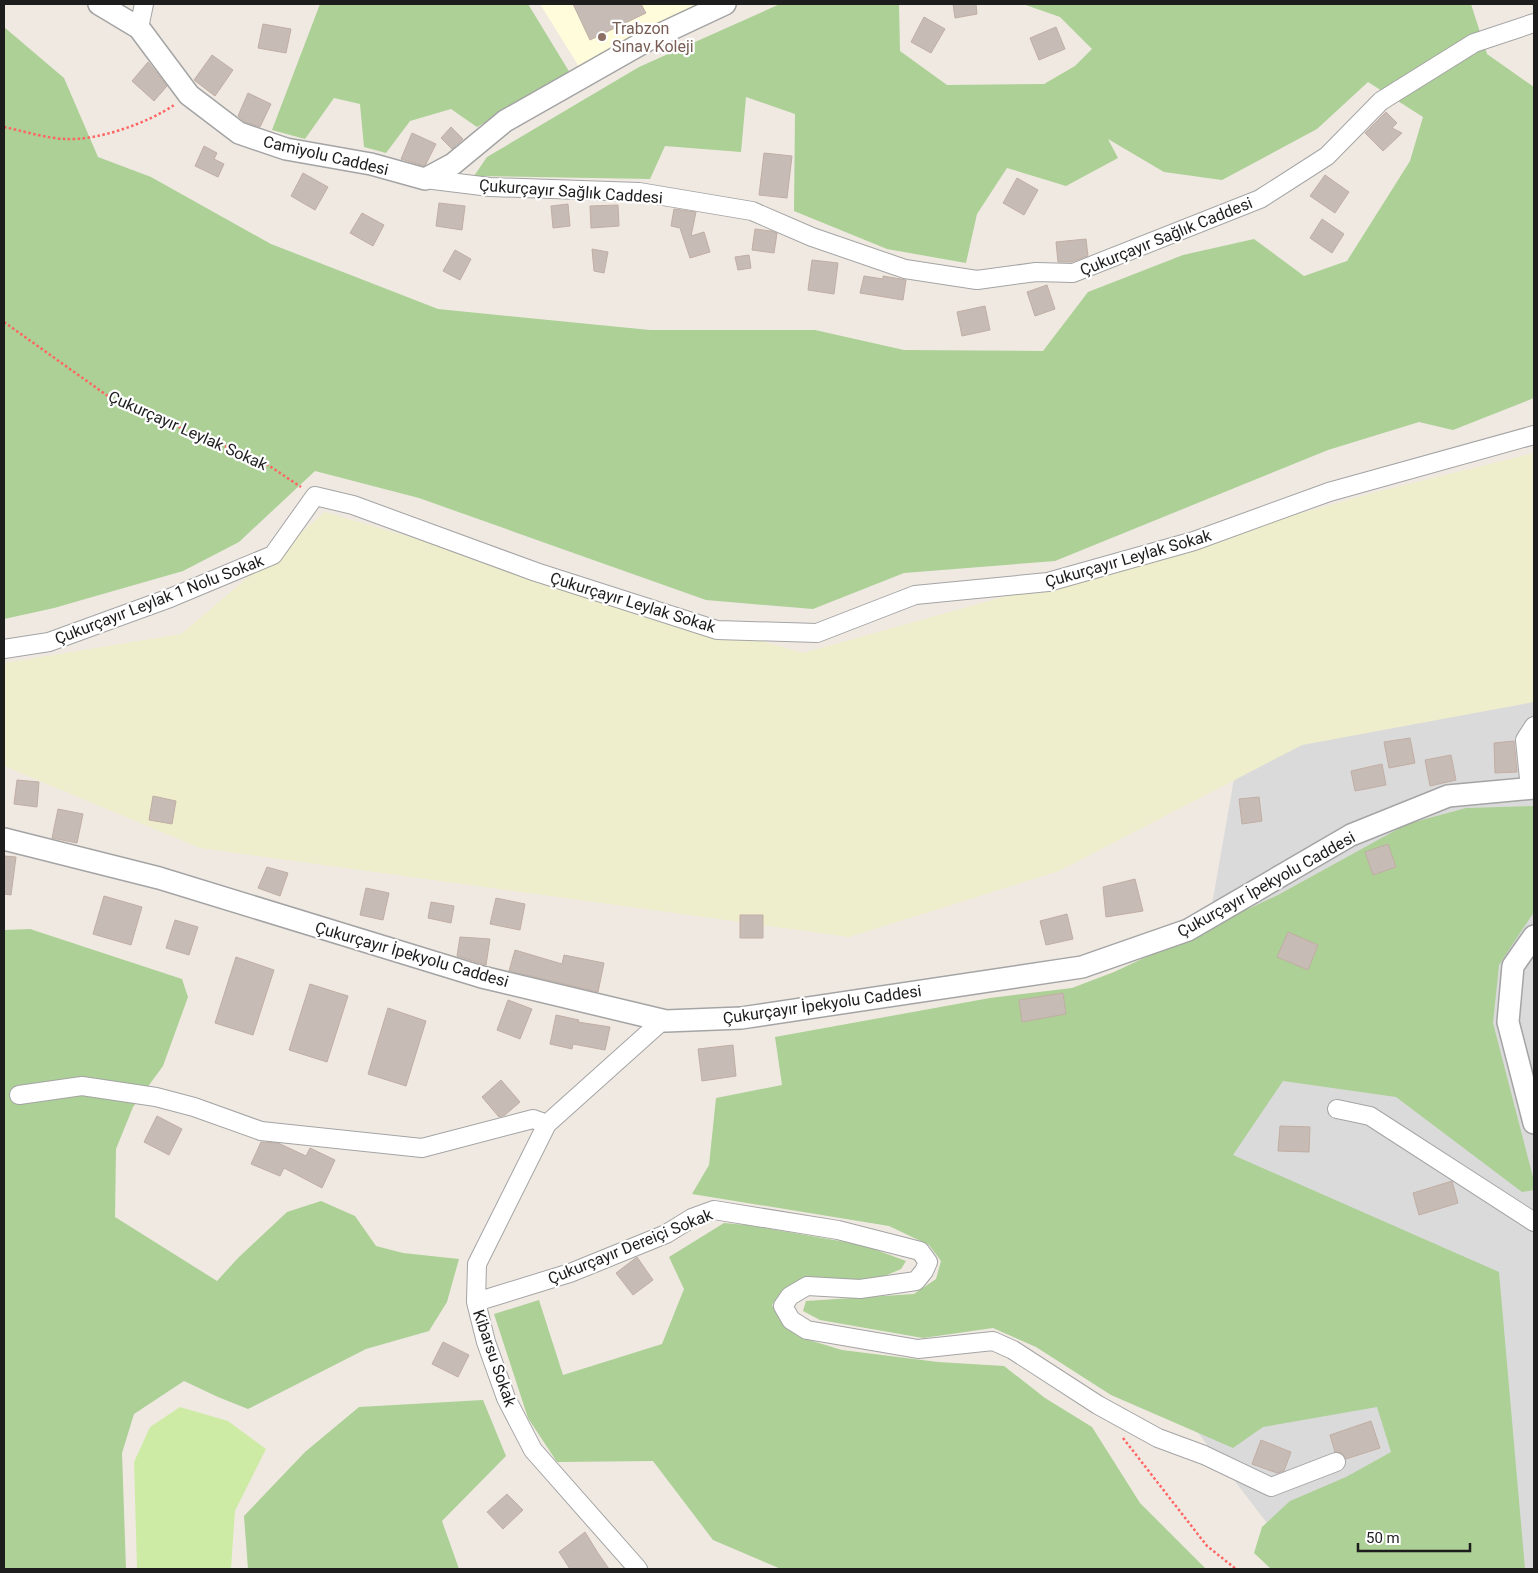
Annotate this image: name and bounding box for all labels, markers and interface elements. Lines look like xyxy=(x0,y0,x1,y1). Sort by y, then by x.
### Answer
place label: Trabzon Sınav Koleji xyxy=(612,19,694,56)
marker: Trabzon Sınav Koleji xyxy=(596,31,608,43)
street label: Camiyolu Caddesi xyxy=(261,132,390,179)
street label: Çukurçayır Sağlık Caddesi xyxy=(478,176,664,207)
street label: Çukurçayır Sağlık Caddesi xyxy=(1077,193,1255,280)
street label: Çukurçayır Leylak Sokak xyxy=(105,387,271,474)
street label: Çukurçayır Leylak Sokak xyxy=(1043,525,1214,591)
street label: Çukurçayır Leylak 1 Nolu Sokak xyxy=(52,550,267,648)
street label: Çukurçayır Leylak Sokak xyxy=(548,568,719,637)
street label: Çukurçayır İpekyolu Caddesi xyxy=(1174,828,1358,941)
street label: Çukurçayır İpekyolu Caddesi xyxy=(313,918,511,991)
street label: Çukurçayır İpekyolu Caddesi xyxy=(722,981,923,1028)
street label: Çukurçayır Dereiçi Sokak xyxy=(545,1204,716,1288)
street label: Kibarsu Sokak xyxy=(469,1307,520,1410)
scale bar xyxy=(1358,1520,1470,1552)
text: 50 m xyxy=(1366,1529,1400,1547)

